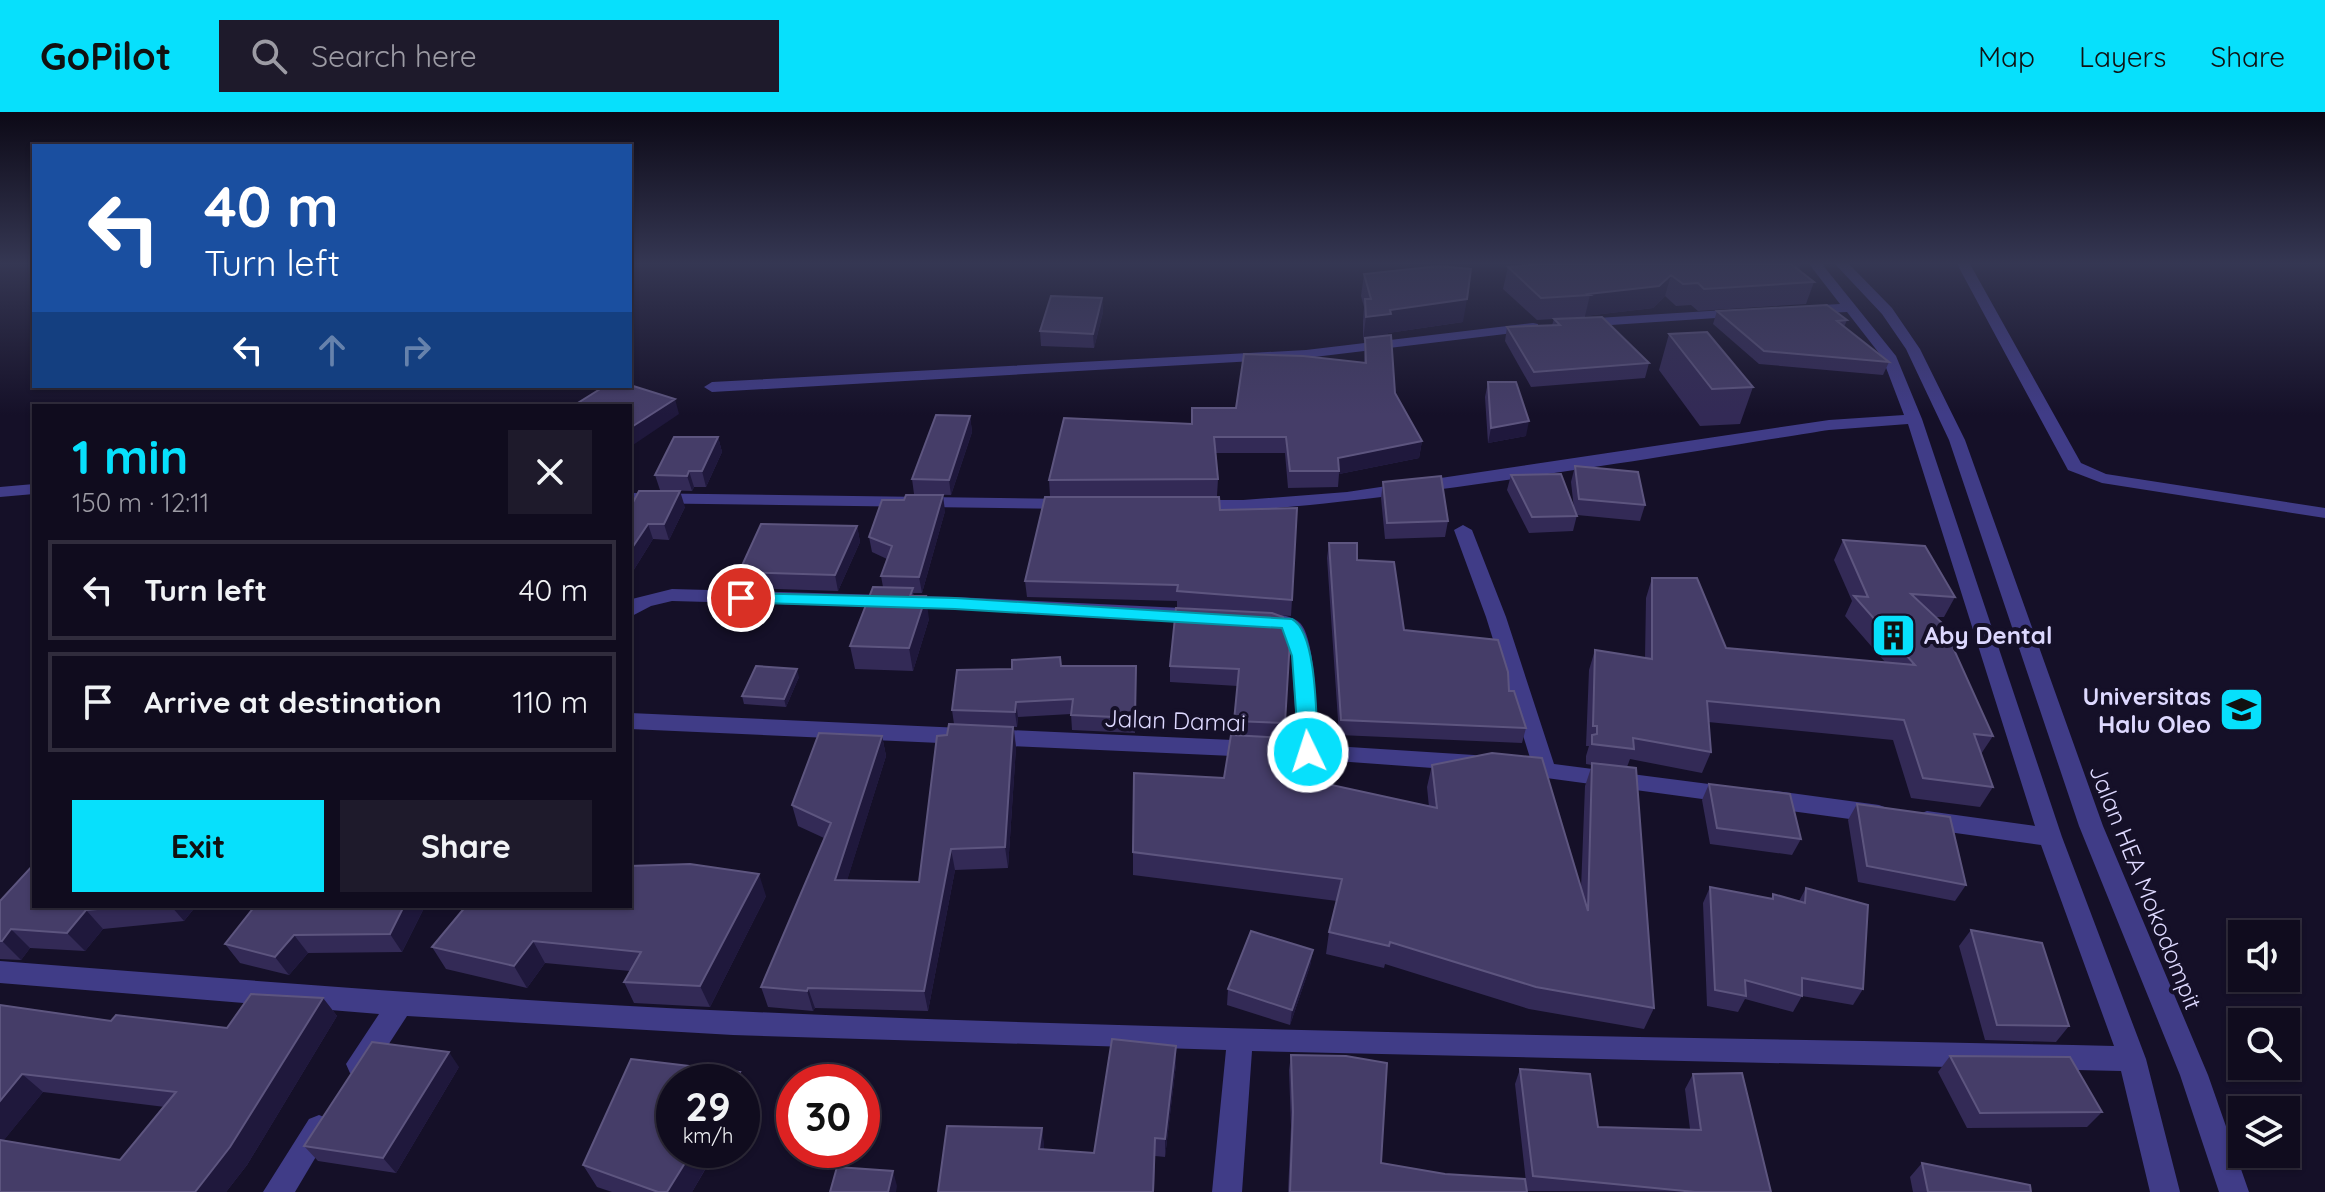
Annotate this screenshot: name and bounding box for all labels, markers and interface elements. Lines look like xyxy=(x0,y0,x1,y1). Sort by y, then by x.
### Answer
search box xyxy=(219,20,779,92)
text: GoPilot xyxy=(40,32,171,80)
icon: search xyxy=(247,34,291,78)
text: Search here xyxy=(311,37,477,75)
text: Map xyxy=(1978,39,2035,74)
text: Layers xyxy=(2079,39,2166,74)
text: Share xyxy=(2210,39,2285,74)
text: 40 m xyxy=(204,171,339,241)
icon: left xyxy=(72,176,176,280)
text: Turn left xyxy=(204,240,340,285)
icon: left xyxy=(226,328,270,372)
icon: ahead xyxy=(310,328,354,372)
icon: right xyxy=(394,328,438,372)
text: 1 min xyxy=(72,426,188,486)
button: close xyxy=(508,430,592,514)
text: 150 m · 12:11 xyxy=(72,486,209,519)
pin xyxy=(707,564,775,632)
icon: left xyxy=(76,568,120,612)
text: Turn left xyxy=(144,571,267,609)
text: 40 m xyxy=(519,571,588,609)
icon: arrive xyxy=(719,576,763,620)
building icon: Aby Dental xyxy=(1869,611,1917,659)
place label: Aby Dental xyxy=(1924,620,2052,650)
icon: arrive xyxy=(76,680,120,724)
place label: Universitas Halu Oleo xyxy=(2082,681,2211,739)
text: Arrive at destination xyxy=(144,683,442,721)
text: 110 m xyxy=(512,683,588,721)
school or university icon: Universitas Halu Oleo xyxy=(2218,686,2266,734)
street label: Jalan Damai xyxy=(1103,703,1247,737)
position arrow xyxy=(1266,710,1350,794)
street label: Jalan HEA Mokodompit xyxy=(2083,760,2209,1014)
button: Exit xyxy=(72,800,324,892)
button: Share xyxy=(340,800,592,892)
map controls xyxy=(2228,920,2300,1168)
button: sound xyxy=(2228,920,2300,992)
button: search xyxy=(2228,1008,2300,1080)
speed limit sign: 30 xyxy=(776,1064,880,1168)
text: 29 xyxy=(685,1081,731,1131)
button: layers xyxy=(2228,1096,2300,1168)
text: km/h xyxy=(683,1123,733,1148)

